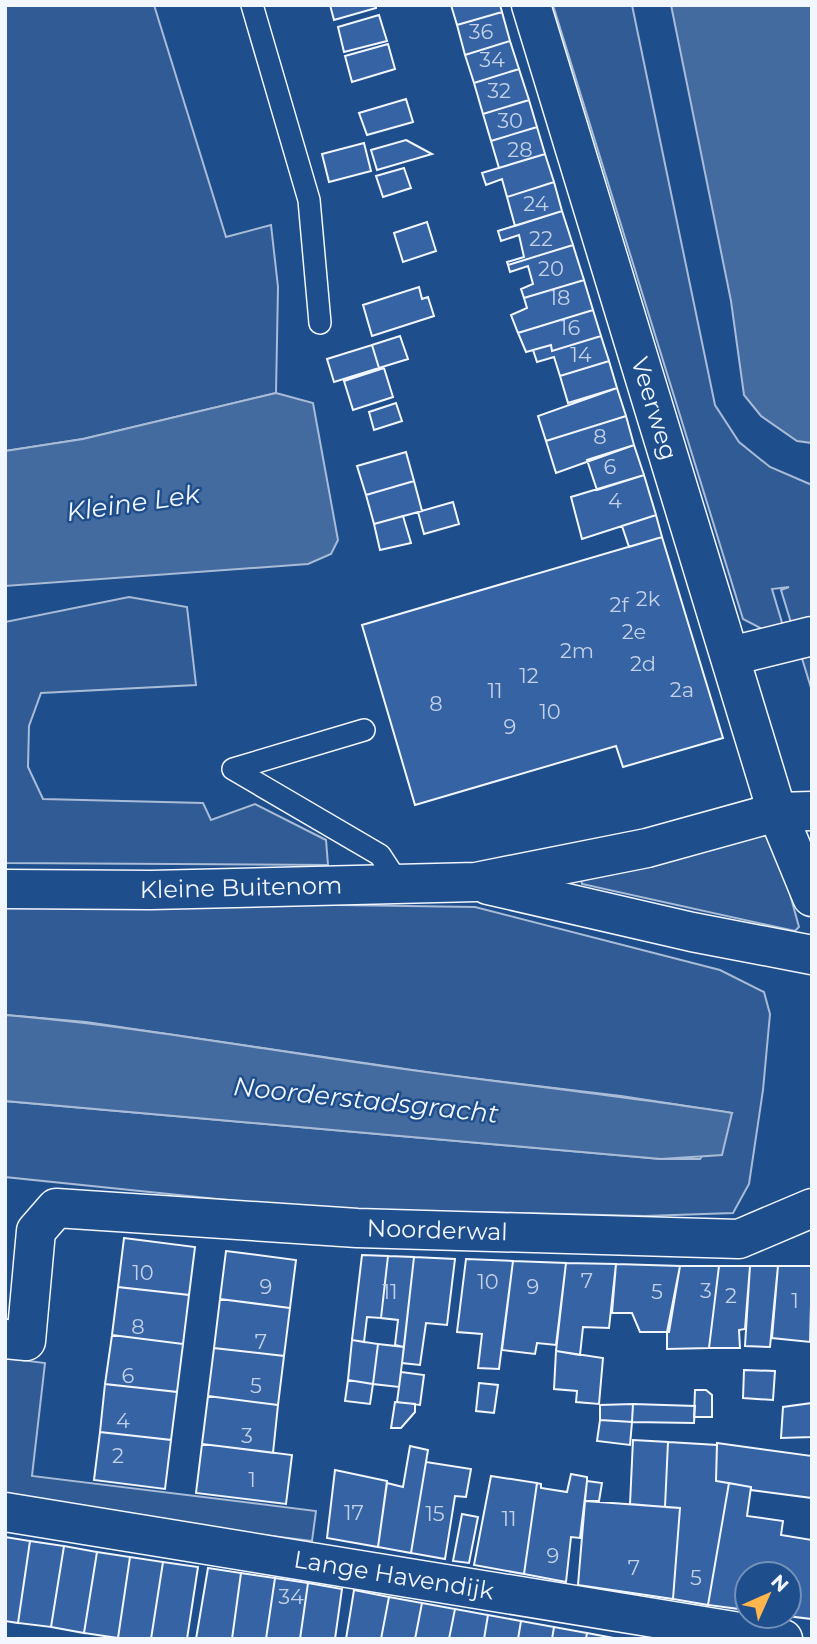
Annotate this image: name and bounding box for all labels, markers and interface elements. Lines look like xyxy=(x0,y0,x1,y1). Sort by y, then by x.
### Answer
house number: 36 xyxy=(469,19,494,44)
house number: 34 xyxy=(479,47,505,72)
house number: 32 xyxy=(487,78,511,103)
house number: 30 xyxy=(497,108,523,133)
house number: 28 xyxy=(507,137,533,162)
house number: 24 xyxy=(523,191,549,216)
house number: 22 xyxy=(529,226,553,251)
house number: 20 xyxy=(538,256,564,281)
house number: 18 xyxy=(550,285,570,310)
house number: 16 xyxy=(560,315,580,340)
house number: 14 xyxy=(570,342,592,367)
street label: Veerweg xyxy=(625,354,684,464)
house number: 8 xyxy=(593,424,607,449)
house number: 6 xyxy=(604,454,617,479)
water label: Kleine Lek xyxy=(64,478,203,528)
house number: 4 xyxy=(608,488,622,513)
house number: 2k xyxy=(636,586,661,611)
house number: 2f xyxy=(609,592,629,617)
house number: 2e xyxy=(622,619,646,644)
house number: 2m xyxy=(560,638,594,663)
house number: 2d xyxy=(630,651,656,676)
house number: 12 xyxy=(519,663,539,688)
house number: 2a xyxy=(670,677,694,702)
house number: 11 xyxy=(487,678,503,703)
house number: 8 xyxy=(429,691,443,716)
house number: 10 xyxy=(539,699,561,724)
house number: 9 xyxy=(504,714,516,739)
street label: Kleine Buitenom xyxy=(140,870,343,904)
water label: Noorderstadsgracht xyxy=(232,1070,501,1130)
street label: Noorderwal xyxy=(366,1213,508,1246)
house number: 10 xyxy=(132,1260,154,1285)
house number: 7 xyxy=(581,1268,593,1293)
house number: 10 xyxy=(477,1269,499,1294)
house number: 9 xyxy=(260,1274,272,1299)
house number: 9 xyxy=(527,1274,539,1299)
house number: 3 xyxy=(700,1278,712,1303)
house number: 11 xyxy=(382,1279,398,1304)
house number: 5 xyxy=(651,1279,663,1304)
house number: 2 xyxy=(725,1283,737,1308)
house number: 1 xyxy=(791,1288,799,1313)
house number: 8 xyxy=(131,1314,145,1339)
house number: 7 xyxy=(255,1329,267,1354)
house number: 6 xyxy=(122,1363,135,1388)
house number: 5 xyxy=(250,1373,262,1398)
house number: 4 xyxy=(116,1408,130,1433)
house number: 3 xyxy=(241,1423,253,1448)
house number: 2 xyxy=(112,1443,124,1468)
house number: 1 xyxy=(248,1467,256,1492)
house number: 17 xyxy=(344,1500,364,1525)
house number: 15 xyxy=(425,1501,445,1526)
house number: 11 xyxy=(501,1506,517,1531)
house number: 9 xyxy=(547,1543,559,1568)
street label: Lange Havendijk xyxy=(292,1544,497,1606)
house number: 7 xyxy=(628,1555,640,1580)
north arrow xyxy=(733,1560,803,1630)
house number: 5 xyxy=(690,1565,702,1590)
text: N xyxy=(766,1570,793,1597)
house number: 34 xyxy=(278,1584,304,1609)

